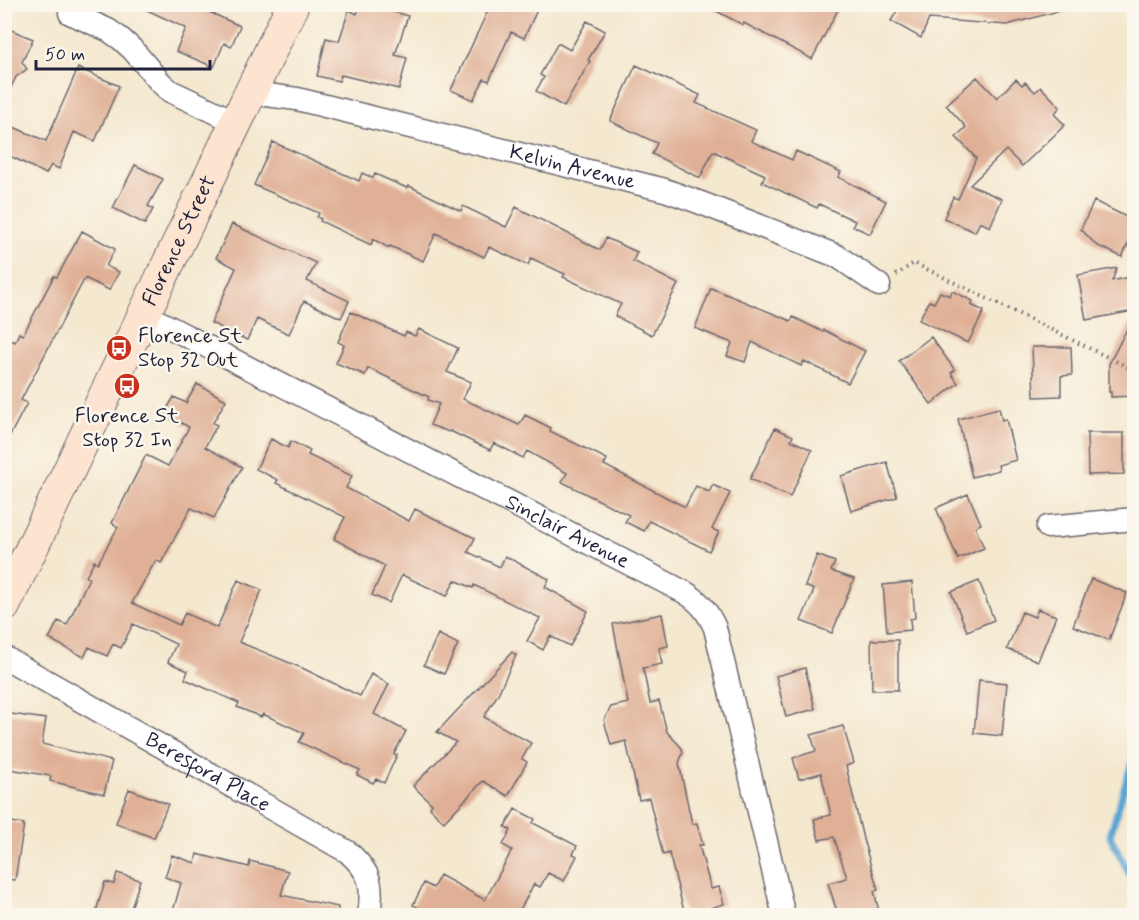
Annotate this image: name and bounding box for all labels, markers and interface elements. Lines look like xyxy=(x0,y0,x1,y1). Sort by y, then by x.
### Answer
scale bar xyxy=(36,33,210,71)
text: 50 m xyxy=(45,43,85,67)
street label: Kelvin Avenue xyxy=(507,138,638,196)
street label: Florence Street xyxy=(136,171,222,311)
place label: Florence St Stop 32 Out xyxy=(138,322,243,374)
bus stop icon: Florence St Stop 32 Out xyxy=(104,333,134,363)
bus stop icon: Florence St Stop 32 In xyxy=(112,371,142,401)
place label: Florence St Stop 32 In xyxy=(75,402,180,454)
street label: Sinclair Avenue xyxy=(500,488,634,575)
street label: Beresford Place xyxy=(140,726,275,819)

